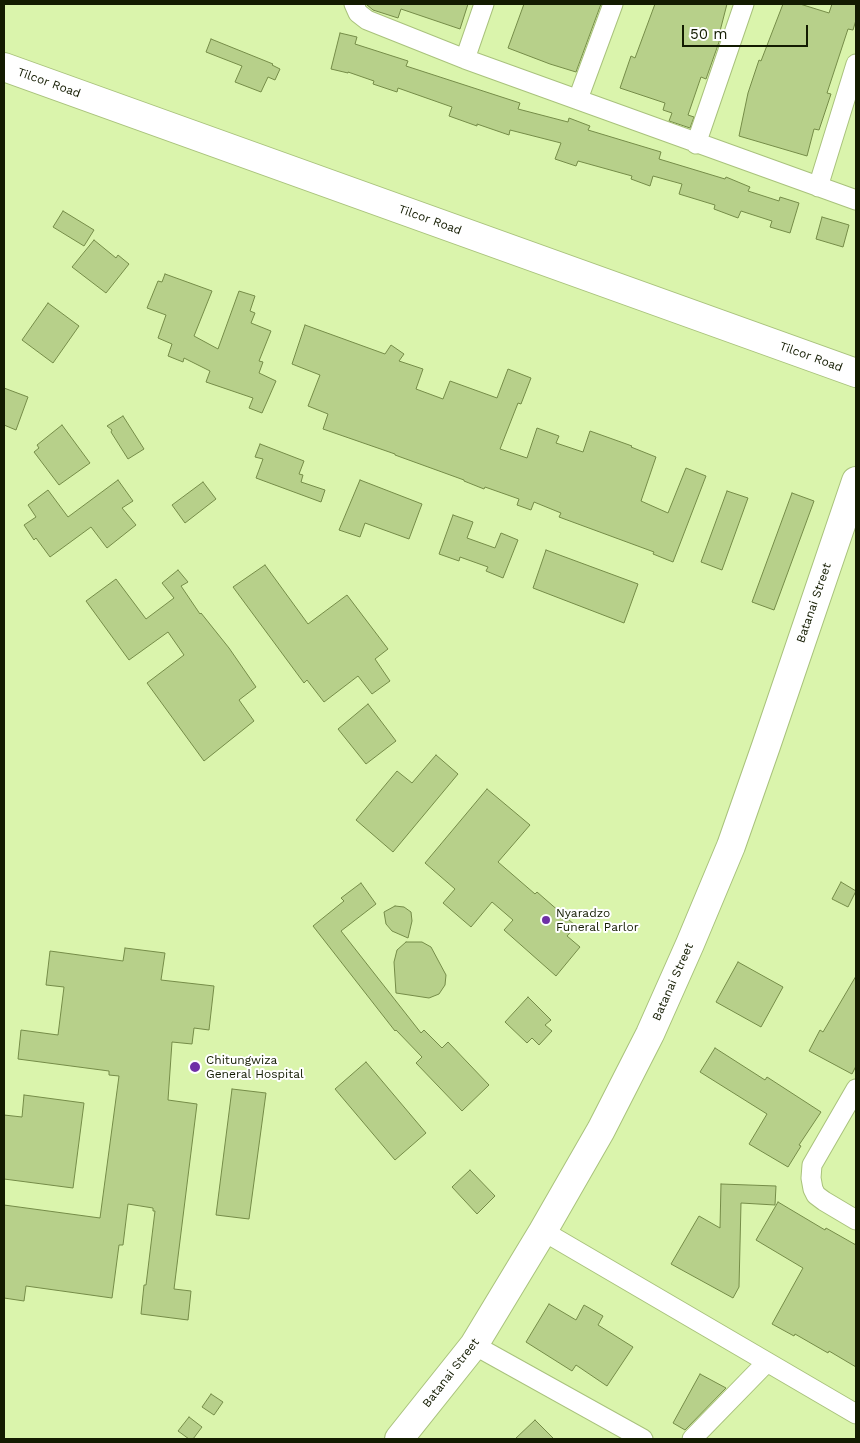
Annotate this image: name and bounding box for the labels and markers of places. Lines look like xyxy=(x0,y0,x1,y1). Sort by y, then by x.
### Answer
place label: Nyaradzo Funeral Parlor xyxy=(556,906,639,934)
marker: Nyaradzo Funeral Parlor xyxy=(540,914,552,926)
place label: Chitungwiza General Hospital xyxy=(206,1053,304,1081)
marker: Chitungwiza General Hospital xyxy=(188,1060,202,1074)

